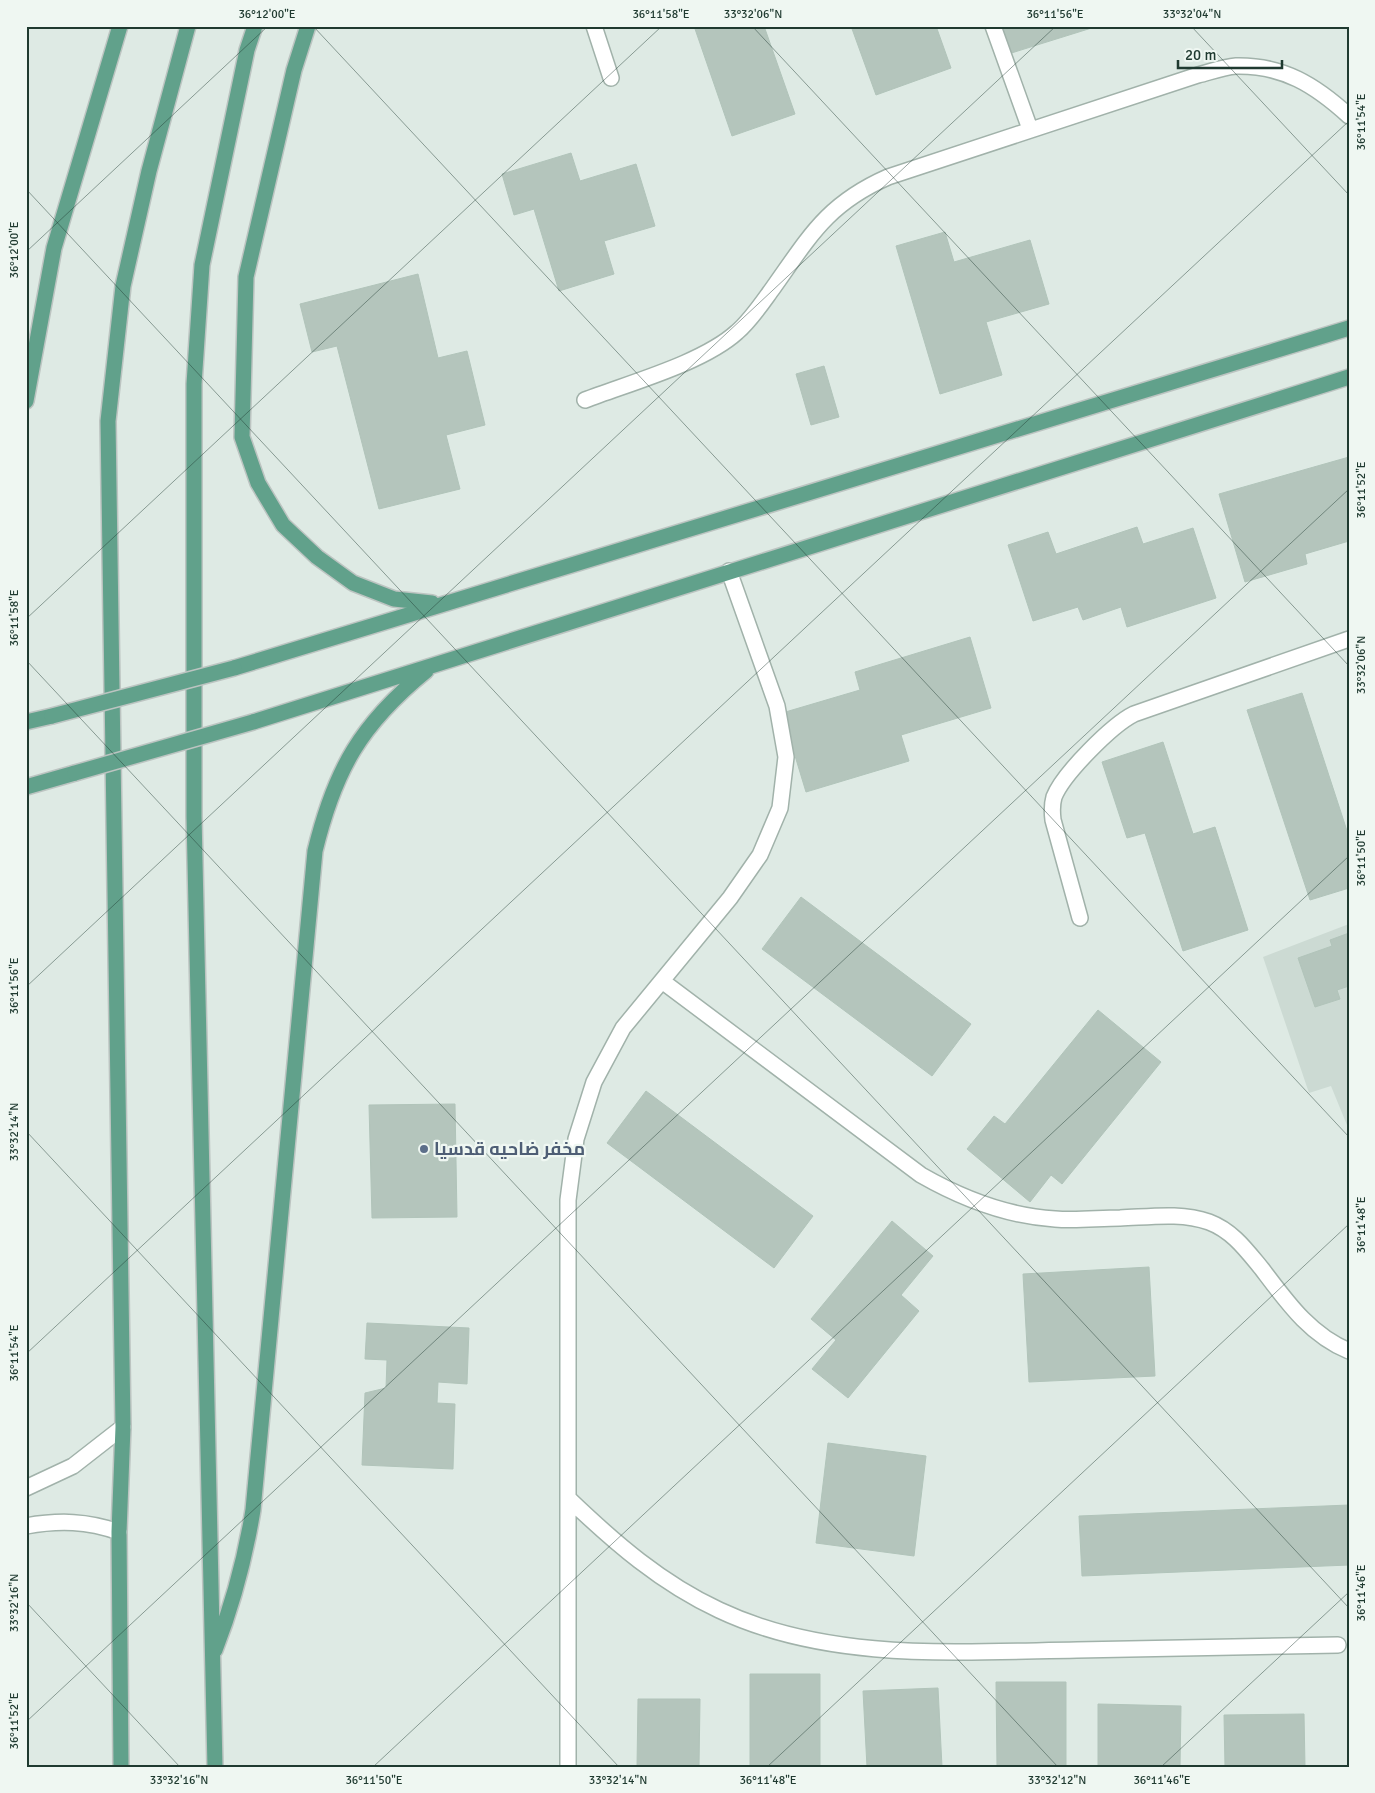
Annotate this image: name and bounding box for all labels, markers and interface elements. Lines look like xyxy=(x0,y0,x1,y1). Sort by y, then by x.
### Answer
text: 36°12'00"E xyxy=(238,7,296,22)
text: 36°11'58"E xyxy=(632,7,690,22)
text: 33°32'06"N xyxy=(724,7,782,22)
text: 36°11'56"E xyxy=(1026,7,1084,22)
text: 33°32'04"N xyxy=(1163,7,1221,22)
scale bar xyxy=(1178,38,1281,70)
text: 20 m xyxy=(1185,46,1216,64)
text: 36°11'54"E xyxy=(1354,93,1369,151)
text: 36°12'00"E xyxy=(7,221,22,279)
text: 36°11'52"E xyxy=(1354,461,1369,519)
text: 36°11'58"E xyxy=(7,589,22,647)
text: 33°32'06"N xyxy=(1354,636,1369,694)
text: 36°11'50"E xyxy=(1354,829,1369,887)
text: 36°11'56"E xyxy=(7,957,22,1015)
text: 33°32'14"N xyxy=(7,1103,22,1161)
place label: مخفر ضاحيه قدسيا xyxy=(434,1138,585,1160)
marker: مخفر ضاحيه قدسيا xyxy=(418,1143,430,1155)
text: 36°11'48"E xyxy=(1354,1196,1369,1254)
text: 36°11'54"E xyxy=(7,1324,22,1382)
text: 36°11'46"E xyxy=(1354,1564,1369,1622)
text: 33°32'16"N xyxy=(7,1574,22,1632)
text: 36°11'52"E xyxy=(7,1692,22,1750)
text: 33°32'16"N xyxy=(150,1773,208,1788)
text: 36°11'50"E xyxy=(345,1773,403,1788)
text: 33°32'14"N xyxy=(589,1773,647,1788)
text: 36°11'48"E xyxy=(739,1773,797,1788)
text: 33°32'12"N xyxy=(1028,1773,1086,1788)
text: 36°11'46"E xyxy=(1133,1773,1191,1788)

